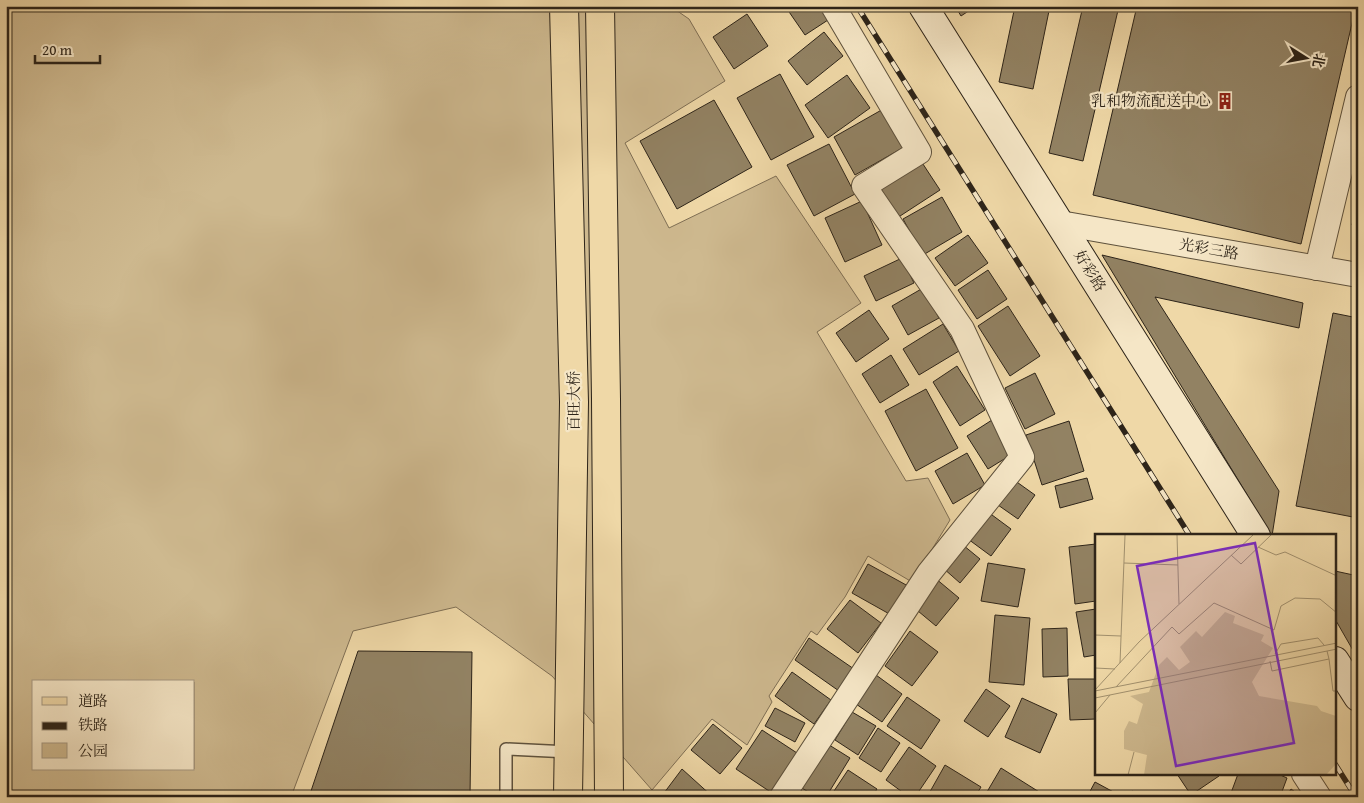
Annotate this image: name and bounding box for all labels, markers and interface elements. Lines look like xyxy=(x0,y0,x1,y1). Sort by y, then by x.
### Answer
scale bar xyxy=(35,32,100,64)
north arrow xyxy=(1282,32,1332,82)
text: 20 m xyxy=(42,39,73,60)
text: 北 xyxy=(1308,52,1330,69)
place label: 乳和物流配送中心 xyxy=(1091,90,1211,111)
building icon: 乳和物流配送中心 xyxy=(1215,91,1235,111)
street label: 光彩三路 xyxy=(1178,233,1240,264)
street label: 好彩路 xyxy=(1070,246,1111,295)
street label: 百旺大桥 xyxy=(563,371,584,431)
inset map xyxy=(1095,534,1336,776)
legend xyxy=(32,680,195,770)
text: 道路 xyxy=(78,690,108,711)
text: 铁路 xyxy=(78,714,108,735)
text: 公园 xyxy=(78,740,108,761)

